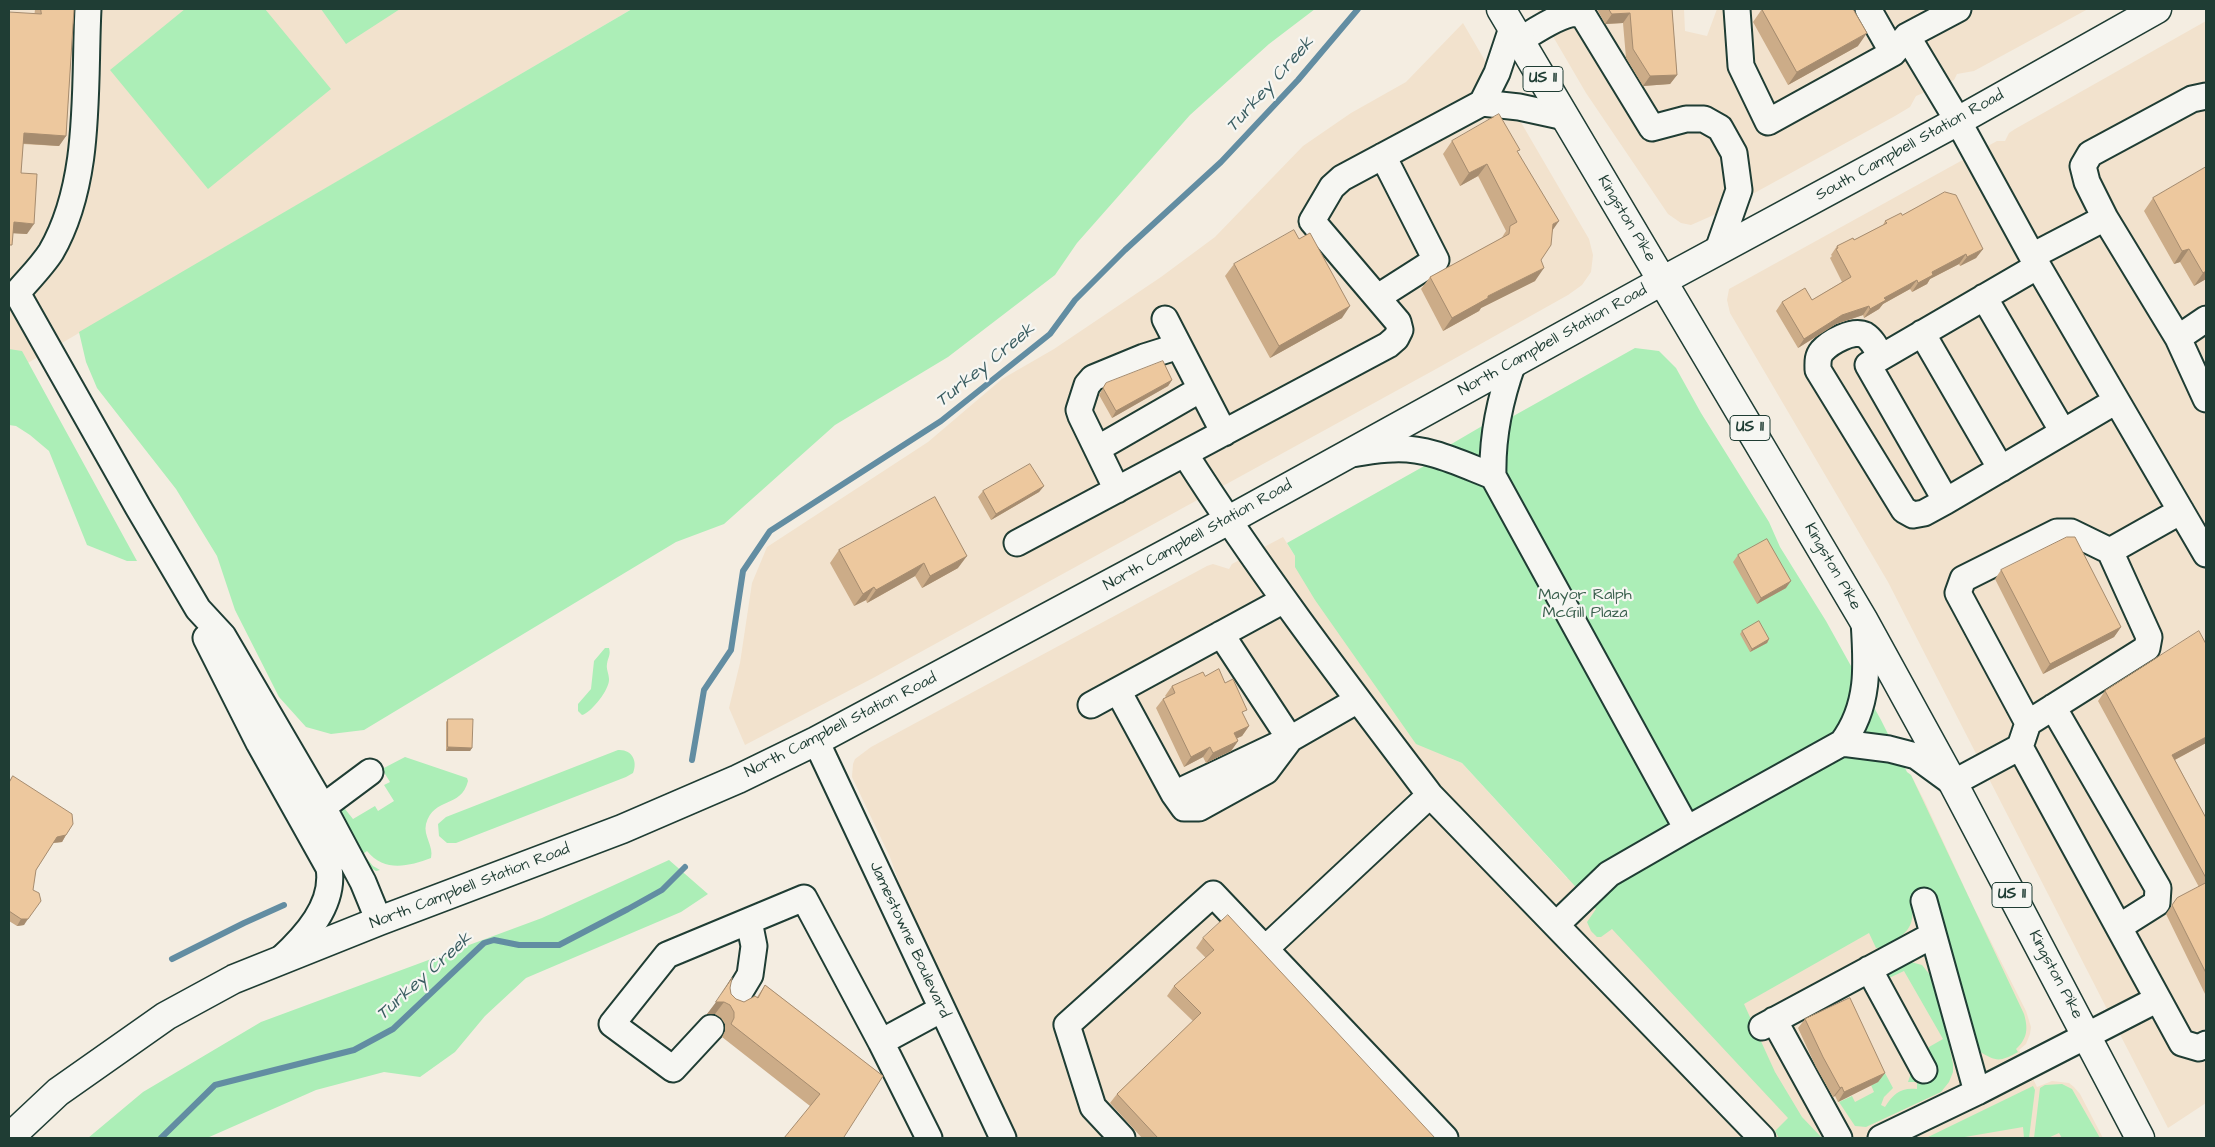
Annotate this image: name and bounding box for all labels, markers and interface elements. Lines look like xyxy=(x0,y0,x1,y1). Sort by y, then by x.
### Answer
water label: Turkey Creek xyxy=(1222,33,1320,137)
road number: US 11 xyxy=(1523,66,1563,92)
street label: South Campbell Station Road xyxy=(1813,86,2007,206)
street label: Kingston Pike xyxy=(1593,172,1659,266)
street label: North Campbell Station Road xyxy=(1455,281,1651,401)
water label: Turkey Creek xyxy=(932,319,1040,413)
road number: US 11 xyxy=(1730,416,1770,440)
street label: North Campbell Station Road xyxy=(1100,476,1296,596)
street label: Kingston Pike xyxy=(1799,520,1865,614)
park label: Mayor Ralph McGill Plaza xyxy=(1538,586,1632,624)
street label: North Campbell Station Road xyxy=(742,669,940,783)
street label: North Campbell Station Road xyxy=(367,840,573,934)
street label: Jamestowne Boulevard xyxy=(864,859,954,1021)
road number: US 11 xyxy=(1992,882,2032,908)
water label: Turkey Creek xyxy=(373,928,477,1026)
street label: Kingston Pike xyxy=(2024,928,2086,1022)

